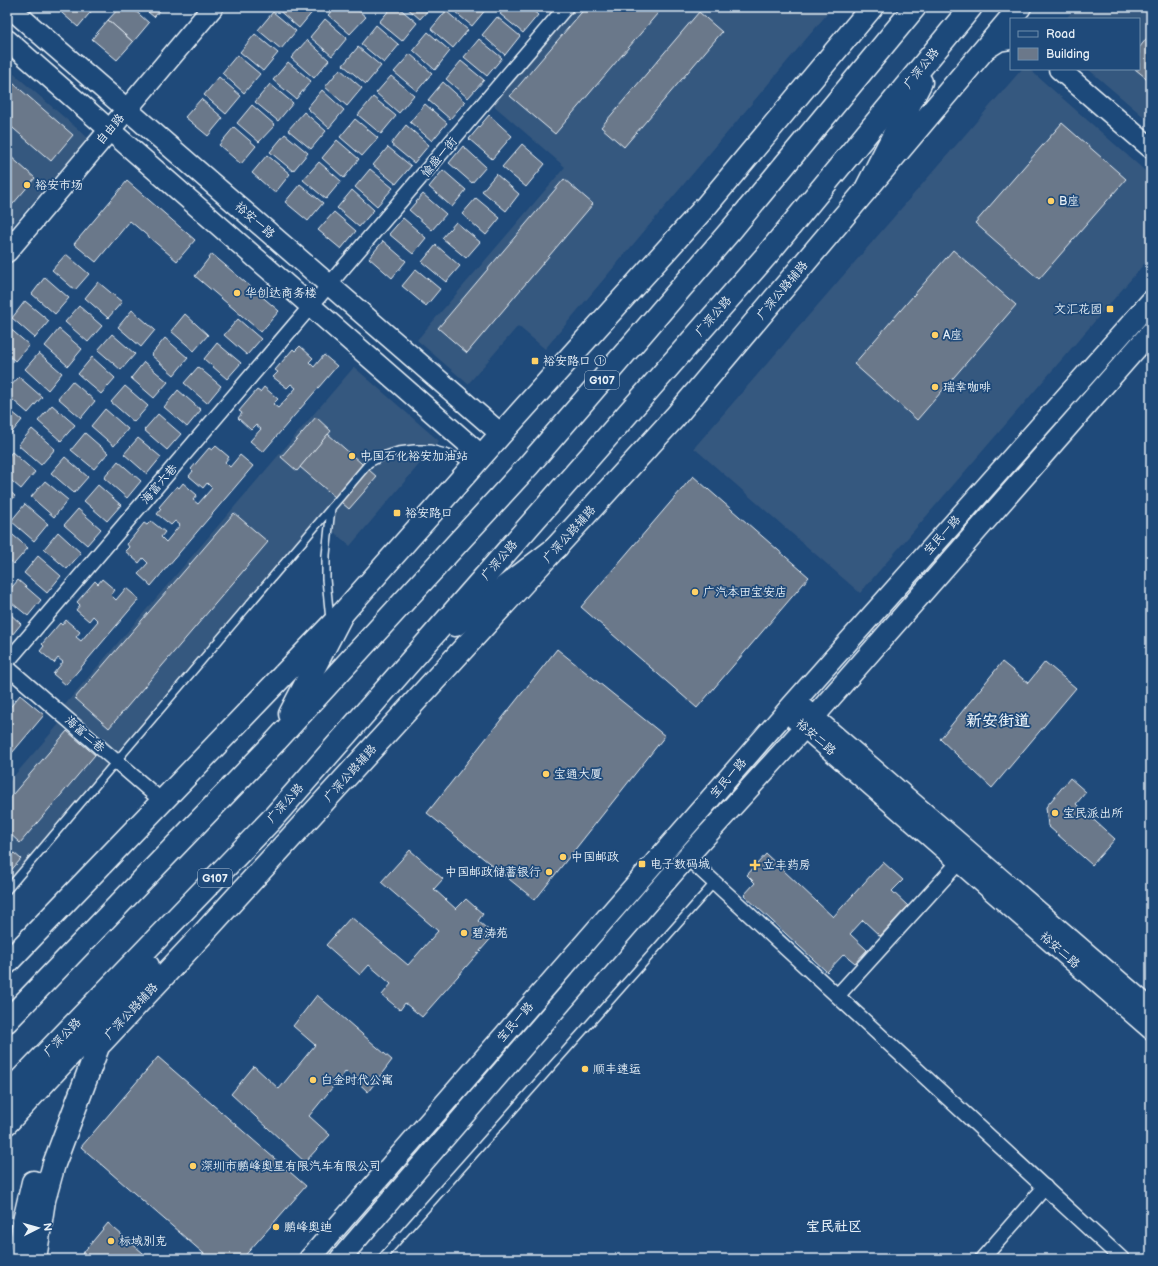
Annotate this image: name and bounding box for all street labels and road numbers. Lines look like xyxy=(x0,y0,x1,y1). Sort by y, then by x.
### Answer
street label: 广深公路 xyxy=(900,45,942,92)
street label: 自由路 xyxy=(93,111,128,148)
street label: 愉盛一街 xyxy=(418,134,461,181)
street label: 裕安一路 xyxy=(232,199,278,242)
street label: 广深公路辅路 xyxy=(753,258,811,323)
street label: 广深公路 xyxy=(692,293,735,339)
road number: G107 xyxy=(585,371,619,389)
street label: 海富六巷 xyxy=(138,461,181,507)
street label: 广深公路辅路 xyxy=(540,503,599,566)
street label: 宝民一路 xyxy=(921,512,964,558)
street label: 广深公路 xyxy=(478,537,521,583)
street label: 海富二巷 xyxy=(62,713,108,756)
street label: 裕安二路 xyxy=(793,716,839,759)
street label: 广深公路辅路 xyxy=(321,742,380,805)
street label: 宝民一路 xyxy=(707,755,750,801)
street label: 广深公路 xyxy=(264,780,307,826)
road number: G107 xyxy=(198,869,232,887)
street label: 裕安二路 xyxy=(1037,929,1083,972)
street label: 广深公路辅路 xyxy=(101,980,161,1043)
street label: 宝民一路 xyxy=(494,999,537,1045)
street label: 广深公路 xyxy=(40,1015,84,1060)

